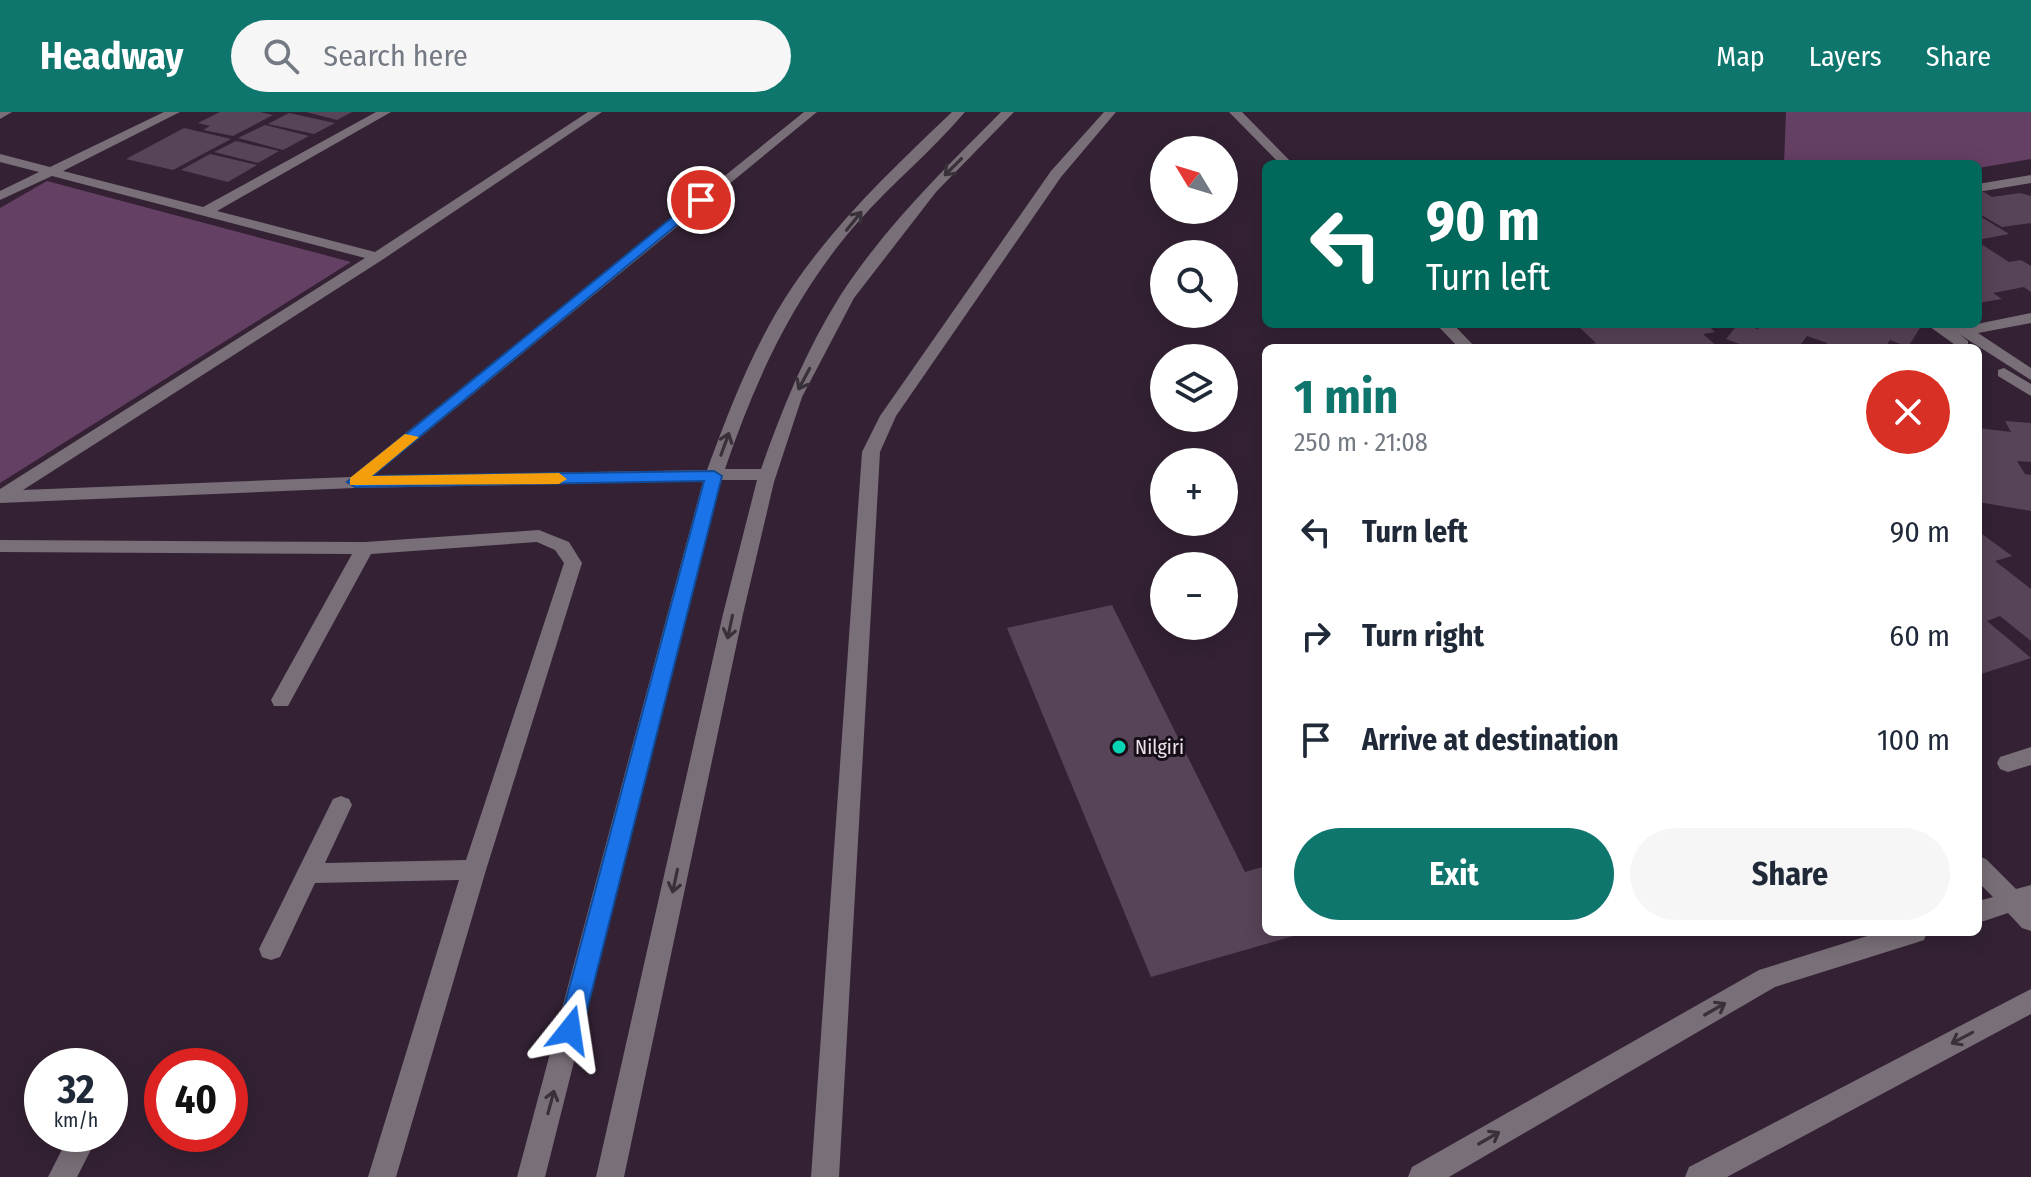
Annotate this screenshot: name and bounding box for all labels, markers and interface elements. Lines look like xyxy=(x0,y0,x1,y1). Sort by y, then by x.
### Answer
search box xyxy=(231,20,791,92)
text: Headway xyxy=(40,33,183,79)
icon: search xyxy=(259,34,303,78)
text: Search here xyxy=(323,38,468,74)
text: Map xyxy=(1716,40,1765,73)
text: Layers xyxy=(1809,40,1882,73)
text: Share xyxy=(1926,40,1991,73)
north arrow xyxy=(1150,136,1238,224)
map controls xyxy=(1150,136,1238,640)
one-way arrow xyxy=(943,157,962,177)
pin xyxy=(667,166,735,234)
icon: arrive xyxy=(679,178,723,222)
text: 90 m xyxy=(1426,188,1540,255)
icon: left xyxy=(1294,192,1398,296)
one-way arrow xyxy=(845,211,863,232)
button: search xyxy=(1150,240,1238,328)
text: Turn left xyxy=(1426,256,1550,300)
button: layers xyxy=(1150,344,1238,432)
one-way arrow xyxy=(795,366,811,390)
text: 1 min xyxy=(1294,368,1399,426)
button: close xyxy=(1866,370,1950,454)
text: 250 m · 21:08 xyxy=(1294,427,1428,458)
one-way arrow xyxy=(719,433,733,457)
button: + xyxy=(1150,448,1238,536)
icon: left xyxy=(1294,510,1338,554)
text: Turn left xyxy=(1362,514,1468,550)
text: 90 m xyxy=(1890,514,1950,550)
button: − xyxy=(1150,552,1238,640)
one-way arrow xyxy=(722,614,737,640)
icon: right xyxy=(1294,614,1338,658)
text: Turn right xyxy=(1362,618,1484,654)
text: 60 m xyxy=(1889,618,1950,654)
icon: arrive xyxy=(1294,718,1338,762)
text: Arrive at destination xyxy=(1362,722,1619,758)
text: 100 m xyxy=(1877,722,1950,758)
place label: Nilgiri xyxy=(1135,735,1184,759)
marker: Nilgiri xyxy=(1110,738,1128,756)
button: Exit xyxy=(1294,828,1614,920)
button: Share xyxy=(1630,828,1950,920)
one-way arrow xyxy=(667,868,682,894)
position arrow xyxy=(528,988,612,1072)
one-way arrow xyxy=(1703,1001,1726,1017)
one-way arrow xyxy=(1951,1030,1974,1046)
speed limit sign: 40 xyxy=(144,1048,248,1152)
text: 32 xyxy=(57,1066,95,1114)
one-way arrow xyxy=(545,1089,560,1115)
text: km/h xyxy=(54,1108,98,1132)
one-way arrow xyxy=(1477,1130,1500,1146)

